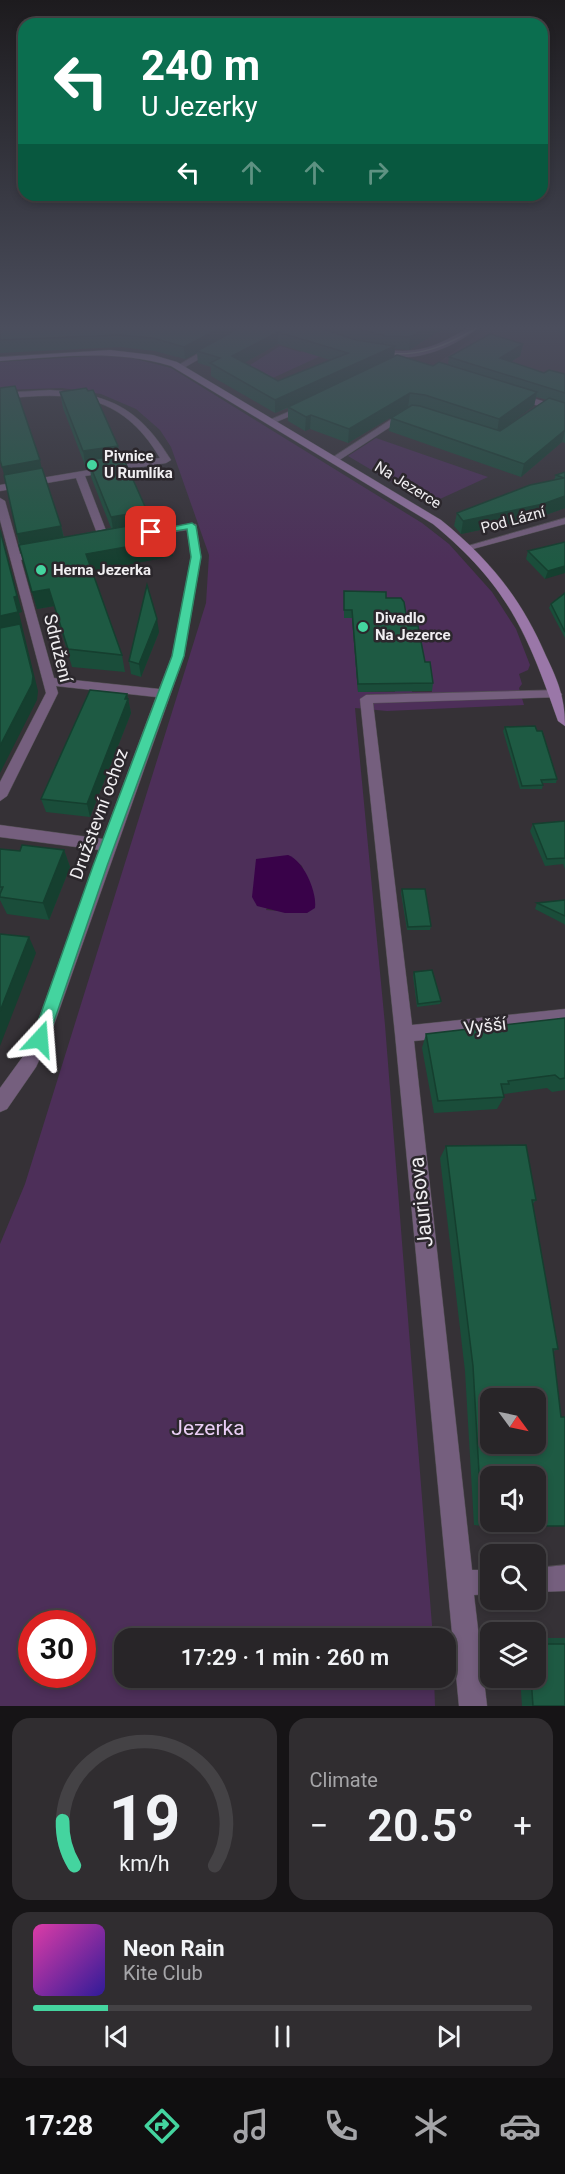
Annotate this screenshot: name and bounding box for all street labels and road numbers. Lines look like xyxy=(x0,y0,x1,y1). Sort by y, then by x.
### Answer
street label: Na Jezerce xyxy=(371,458,445,512)
street label: Pod Lázní xyxy=(479,502,548,537)
street label: Sdružení xyxy=(40,612,77,685)
street label: Družstevní ochoz xyxy=(65,746,132,882)
street label: Vyšší xyxy=(462,1012,508,1039)
street label: Jaurisova xyxy=(404,1156,438,1248)

